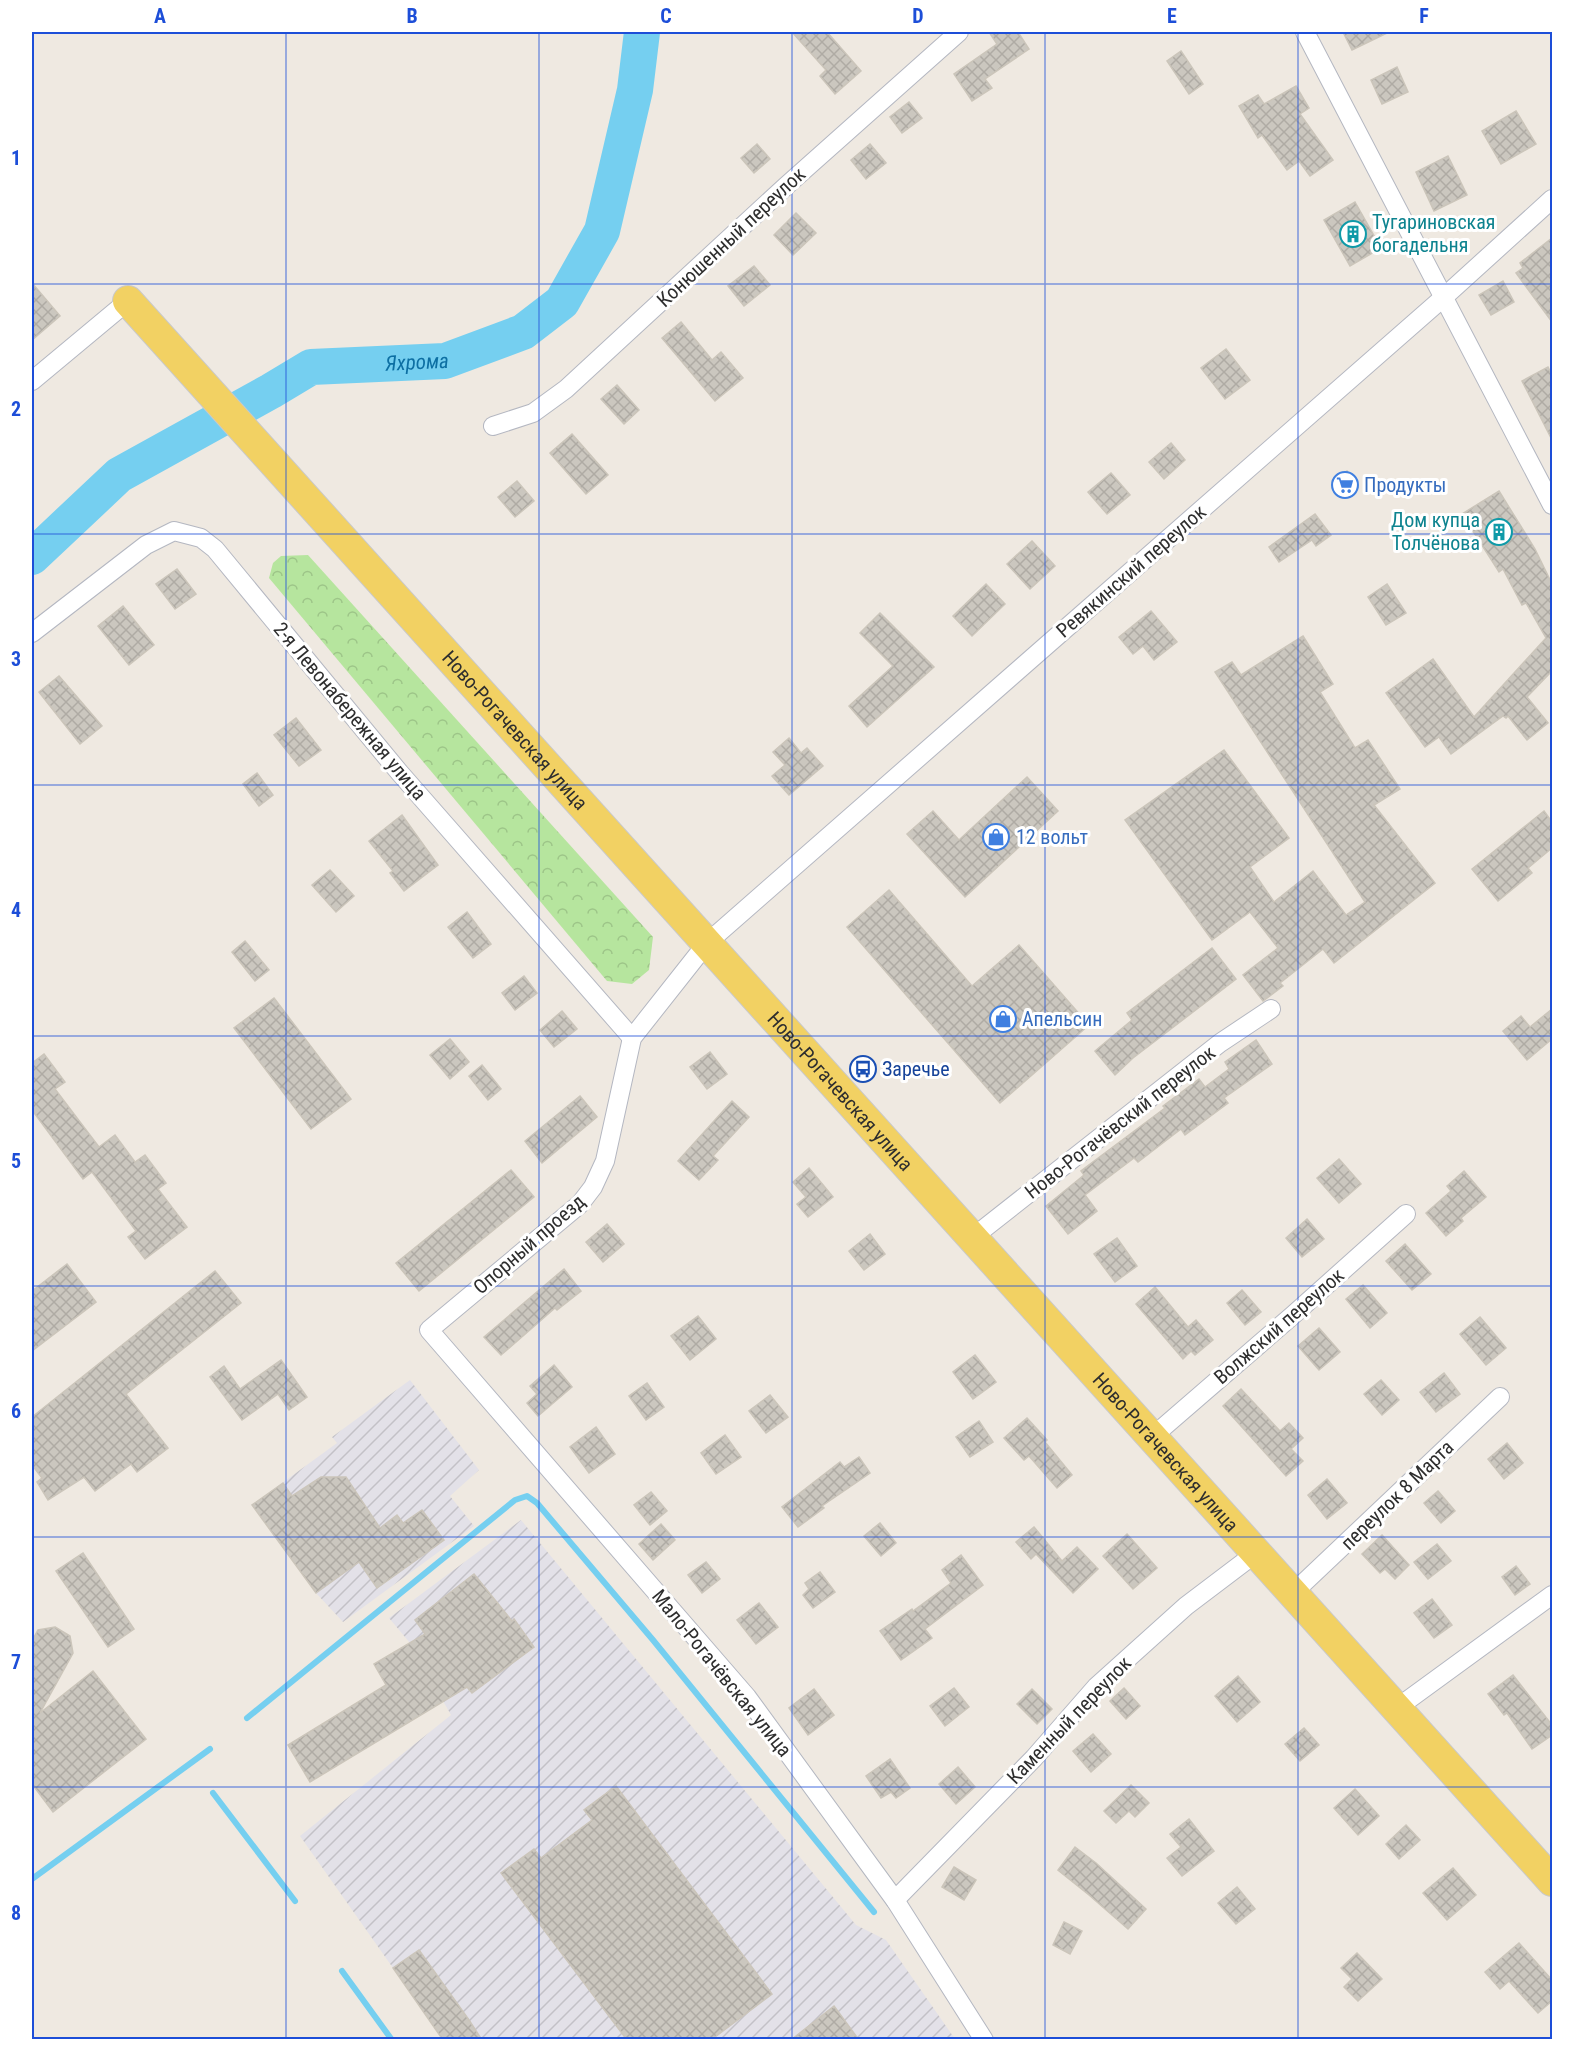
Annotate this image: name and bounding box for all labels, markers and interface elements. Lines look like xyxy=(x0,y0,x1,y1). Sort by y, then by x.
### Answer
text: A xyxy=(154,4,166,28)
text: B xyxy=(406,4,418,28)
text: C xyxy=(660,4,672,28)
text: D xyxy=(912,4,924,28)
text: E xyxy=(1167,4,1177,28)
text: F xyxy=(1419,4,1429,28)
text: 1 xyxy=(11,146,21,170)
street label: Конюшенный переулок xyxy=(652,162,810,312)
place label: Тугариновская богадельня xyxy=(1372,210,1495,257)
building icon: Тугариновская богадельня xyxy=(1338,219,1368,249)
water label: Яхрома xyxy=(384,349,449,376)
text: 2 xyxy=(11,397,21,421)
supermarket icon: Продукты xyxy=(1330,470,1360,500)
place label: Продукты xyxy=(1364,473,1446,497)
street label: Ревякинский переулок xyxy=(1051,499,1211,642)
place label: Дом купца Толчёнова xyxy=(1391,508,1480,555)
building icon: Дом купца Толчёнова xyxy=(1484,517,1514,547)
street label: 2-я Левонабережная улица xyxy=(269,617,431,805)
street label: Ново-Рогачевская улица xyxy=(437,646,593,815)
text: 3 xyxy=(11,647,21,671)
shop icon: 12 вольт xyxy=(981,822,1011,852)
place label: 12 вольт xyxy=(1016,825,1088,849)
text: 4 xyxy=(11,898,21,922)
shop icon: Апельсин xyxy=(988,1004,1018,1034)
street label: Ново-Рогачевская улица xyxy=(763,1007,918,1176)
place label: Апельсин xyxy=(1022,1007,1102,1031)
street label: Ново-Рогачёвский переулок xyxy=(1020,1040,1220,1204)
bus stop icon: Заречье xyxy=(848,1054,878,1084)
place label: Заречье xyxy=(882,1057,950,1081)
text: 5 xyxy=(11,1149,21,1173)
street label: Опорный проезд xyxy=(468,1189,590,1299)
street label: Волжский переулок xyxy=(1209,1263,1349,1389)
street label: Ново-Рогачевская улица xyxy=(1088,1368,1244,1537)
text: 6 xyxy=(11,1399,21,1423)
street label: переулок 8 Марта xyxy=(1336,1435,1458,1555)
street label: Мало-Рогачёвская улица xyxy=(647,1585,797,1761)
text: 7 xyxy=(11,1650,21,1674)
street label: Каменный переулок xyxy=(1002,1651,1136,1789)
text: 8 xyxy=(11,1901,21,1925)

